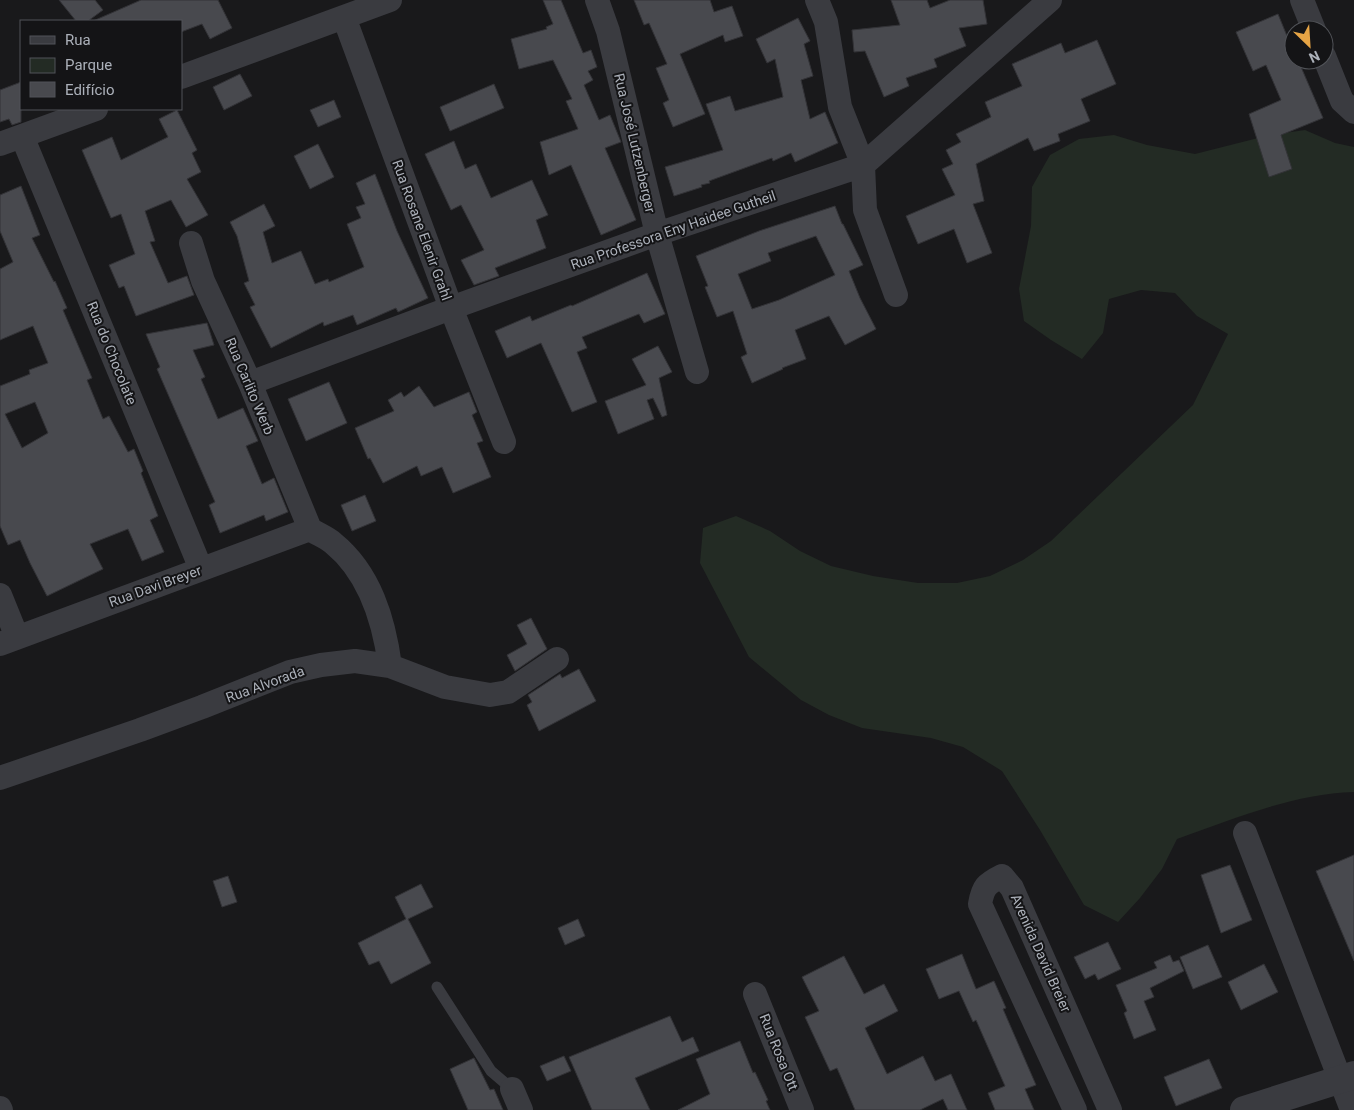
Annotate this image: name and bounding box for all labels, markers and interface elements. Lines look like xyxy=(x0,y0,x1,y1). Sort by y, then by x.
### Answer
legend xyxy=(20,20,182,110)
north arrow xyxy=(1284,20,1334,70)
text: Rua xyxy=(65,31,91,49)
text: N xyxy=(1307,47,1322,66)
text: Parque xyxy=(65,56,112,74)
street label: Rua José Lutzenberger xyxy=(611,72,659,215)
text: Edifício xyxy=(65,81,114,99)
street label: Rua Rosane Elenir Grahl xyxy=(389,158,455,302)
street label: Rua Professora Eny Haidee Gutheil xyxy=(568,187,778,273)
street label: Rua do Chocolate xyxy=(84,299,140,407)
street label: Rua Carlito Werb xyxy=(222,335,278,437)
street label: Rua Davi Breyer xyxy=(107,562,204,610)
street label: Rua Alvorada xyxy=(224,662,306,706)
street label: Avenida David Breier xyxy=(1008,891,1074,1015)
street label: Rua Rosa Ott xyxy=(756,1011,802,1093)

